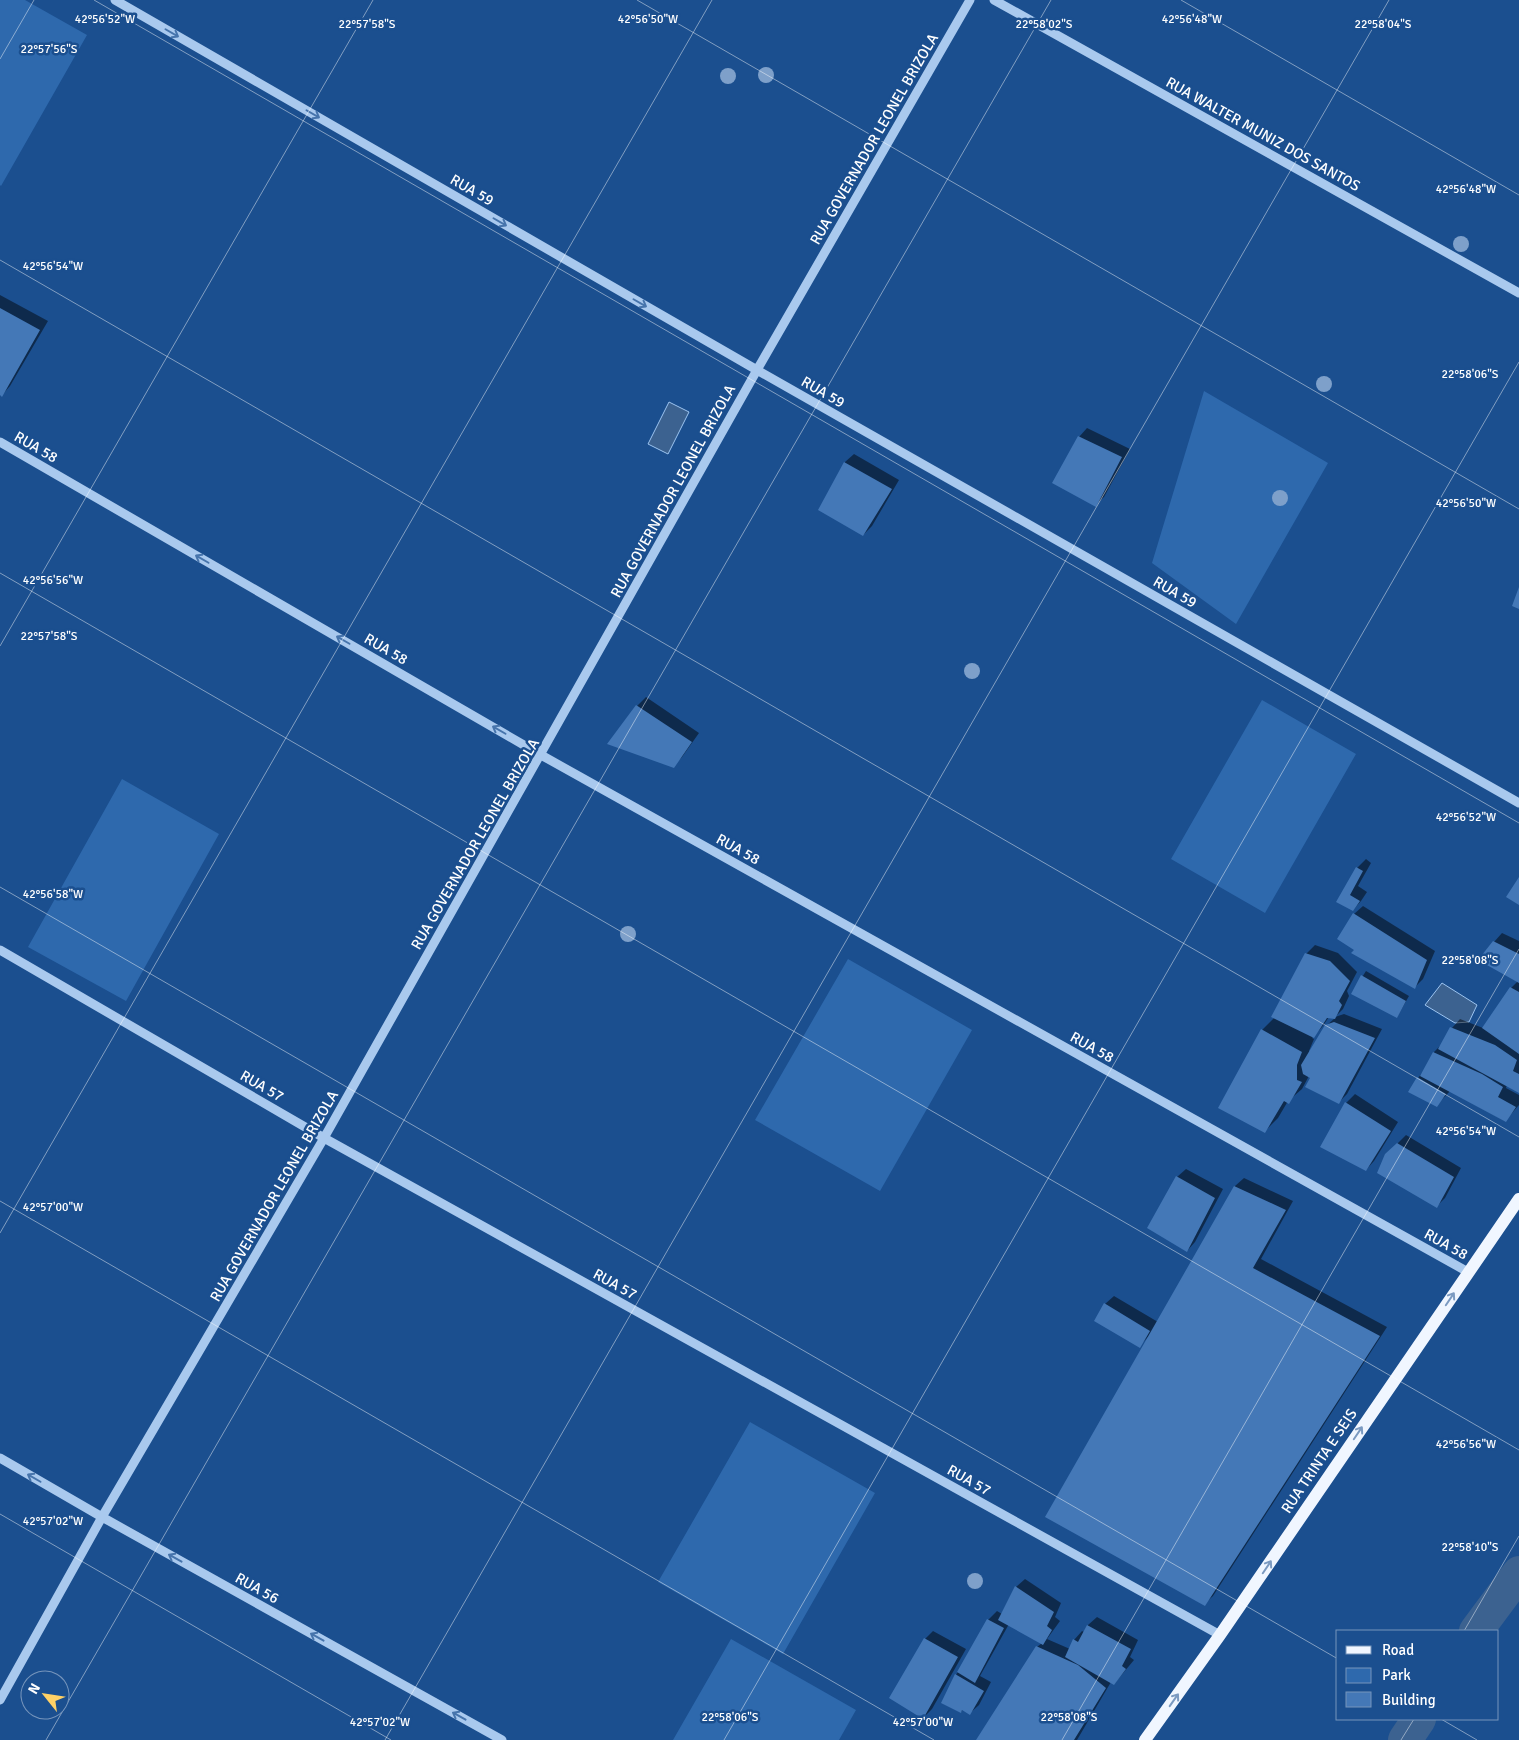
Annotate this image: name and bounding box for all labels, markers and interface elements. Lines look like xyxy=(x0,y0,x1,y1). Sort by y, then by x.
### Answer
text: 42°56'52"W xyxy=(75,12,135,27)
text: 42°56'50"W xyxy=(618,12,678,27)
text: 42°56'48"W xyxy=(1162,12,1222,27)
text: 22°57'58"S xyxy=(338,17,396,32)
text: 22°58'02"S xyxy=(1015,17,1073,32)
text: 22°58'04"S xyxy=(1354,17,1412,32)
one-way arrow xyxy=(165,28,180,38)
street label: RUA GOVERNADOR LEONEL BRIZOLA xyxy=(806,30,942,248)
text: 22°57'56"S xyxy=(20,42,78,57)
street label: RUA WALTER MUNIZ DOS SANTOS xyxy=(1163,73,1363,195)
one-way arrow xyxy=(306,110,320,120)
street label: RUA 59 xyxy=(447,170,497,210)
text: 42°56'48"W xyxy=(1436,182,1496,197)
one-way arrow xyxy=(492,217,506,227)
text: 42°56'54"W xyxy=(23,259,83,274)
one-way arrow xyxy=(633,298,647,308)
text: 22°58'06"S xyxy=(1441,367,1499,382)
street label: RUA 59 xyxy=(798,372,848,412)
street label: RUA GOVERNADOR LEONEL BRIZOLA xyxy=(607,381,739,601)
street label: RUA 58 xyxy=(11,427,61,467)
text: 42°56'50"W xyxy=(1436,496,1496,511)
one-way arrow xyxy=(195,554,210,564)
street label: RUA 59 xyxy=(1150,572,1200,612)
text: 42°56'56"W xyxy=(23,573,83,588)
text: 22°57'58"S xyxy=(20,629,78,644)
street label: RUA 58 xyxy=(361,629,411,669)
one-way arrow xyxy=(336,635,350,645)
one-way arrow xyxy=(492,725,506,735)
street label: RUA GOVERNADOR LEONEL BRIZOLA xyxy=(407,735,543,953)
text: 42°56'52"W xyxy=(1436,810,1496,825)
street label: RUA 58 xyxy=(713,830,763,868)
text: 42°56'58"W xyxy=(23,887,83,902)
text: 22°58'08"S xyxy=(1441,953,1499,968)
street label: RUA 58 xyxy=(1067,1028,1117,1066)
street label: RUA 57 xyxy=(237,1066,287,1106)
street label: RUA GOVERNADOR LEONEL BRIZOLA xyxy=(206,1087,342,1305)
text: 42°56'54"W xyxy=(1436,1124,1496,1139)
text: 42°57'00"W xyxy=(23,1200,83,1215)
street label: RUA 58 xyxy=(1421,1225,1471,1263)
street label: RUA 57 xyxy=(590,1265,640,1303)
one-way arrow xyxy=(1445,1292,1455,1306)
street label: RUA TRINTA E SEIS xyxy=(1277,1405,1361,1517)
one-way arrow xyxy=(1353,1426,1363,1440)
text: 42°56'56"W xyxy=(1436,1437,1496,1452)
street label: RUA 57 xyxy=(944,1461,994,1499)
one-way arrow xyxy=(27,1472,41,1482)
text: 42°57'02"W xyxy=(23,1514,83,1529)
text: 22°58'10"S xyxy=(1441,1540,1499,1555)
one-way arrow xyxy=(168,1553,183,1563)
one-way arrow xyxy=(1261,1560,1272,1574)
street label: RUA 56 xyxy=(232,1569,282,1607)
legend xyxy=(1336,1630,1499,1720)
one-way arrow xyxy=(310,1632,325,1641)
text: Road xyxy=(1382,1641,1414,1659)
text: Park xyxy=(1382,1666,1411,1684)
north arrow xyxy=(20,1670,70,1720)
text: N xyxy=(24,1680,44,1697)
text: Building xyxy=(1382,1691,1436,1709)
one-way arrow xyxy=(1169,1693,1179,1707)
text: 22°58'06"S xyxy=(701,1710,759,1725)
text: 22°58'08"S xyxy=(1040,1710,1098,1725)
one-way arrow xyxy=(452,1711,467,1721)
text: 42°57'02"W xyxy=(350,1715,410,1730)
text: 42°57'00"W xyxy=(893,1715,953,1730)

